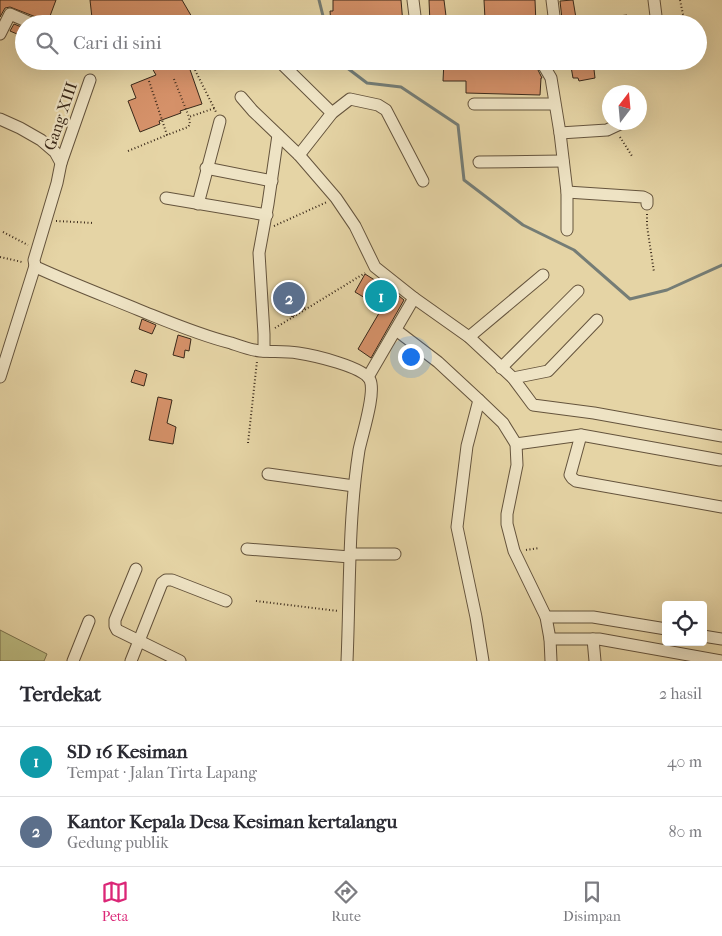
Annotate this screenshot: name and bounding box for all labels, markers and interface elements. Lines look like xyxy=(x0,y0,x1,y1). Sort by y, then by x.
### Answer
search box xyxy=(15,15,707,70)
icon: search xyxy=(33,29,61,57)
text: Cari di sini xyxy=(73,32,162,54)
street label: Gang XIII xyxy=(40,79,81,153)
north arrow xyxy=(602,85,647,130)
pin: 1 xyxy=(365,277,397,315)
pin: 2 xyxy=(273,279,305,317)
your location xyxy=(398,344,424,370)
map controls xyxy=(662,601,707,646)
button: locate xyxy=(662,601,707,646)
text: Terdekat xyxy=(20,682,101,706)
text: 2 hasil xyxy=(659,684,702,703)
text: SD 16 Kesiman xyxy=(67,741,188,763)
text: 1 xyxy=(33,752,39,771)
text: 40 m xyxy=(667,752,702,771)
text: Tempat · Jalan Tirta Lapang xyxy=(67,763,257,782)
text: Kantor Kepala Desa Kesiman kertalangu xyxy=(67,811,397,833)
text: 2 xyxy=(32,822,40,841)
text: 80 m xyxy=(668,822,702,841)
text: Gedung publik xyxy=(67,833,168,852)
tab: Peta xyxy=(101,878,129,925)
tab: Rute xyxy=(331,878,361,925)
tab: Disimpan xyxy=(563,878,621,925)

